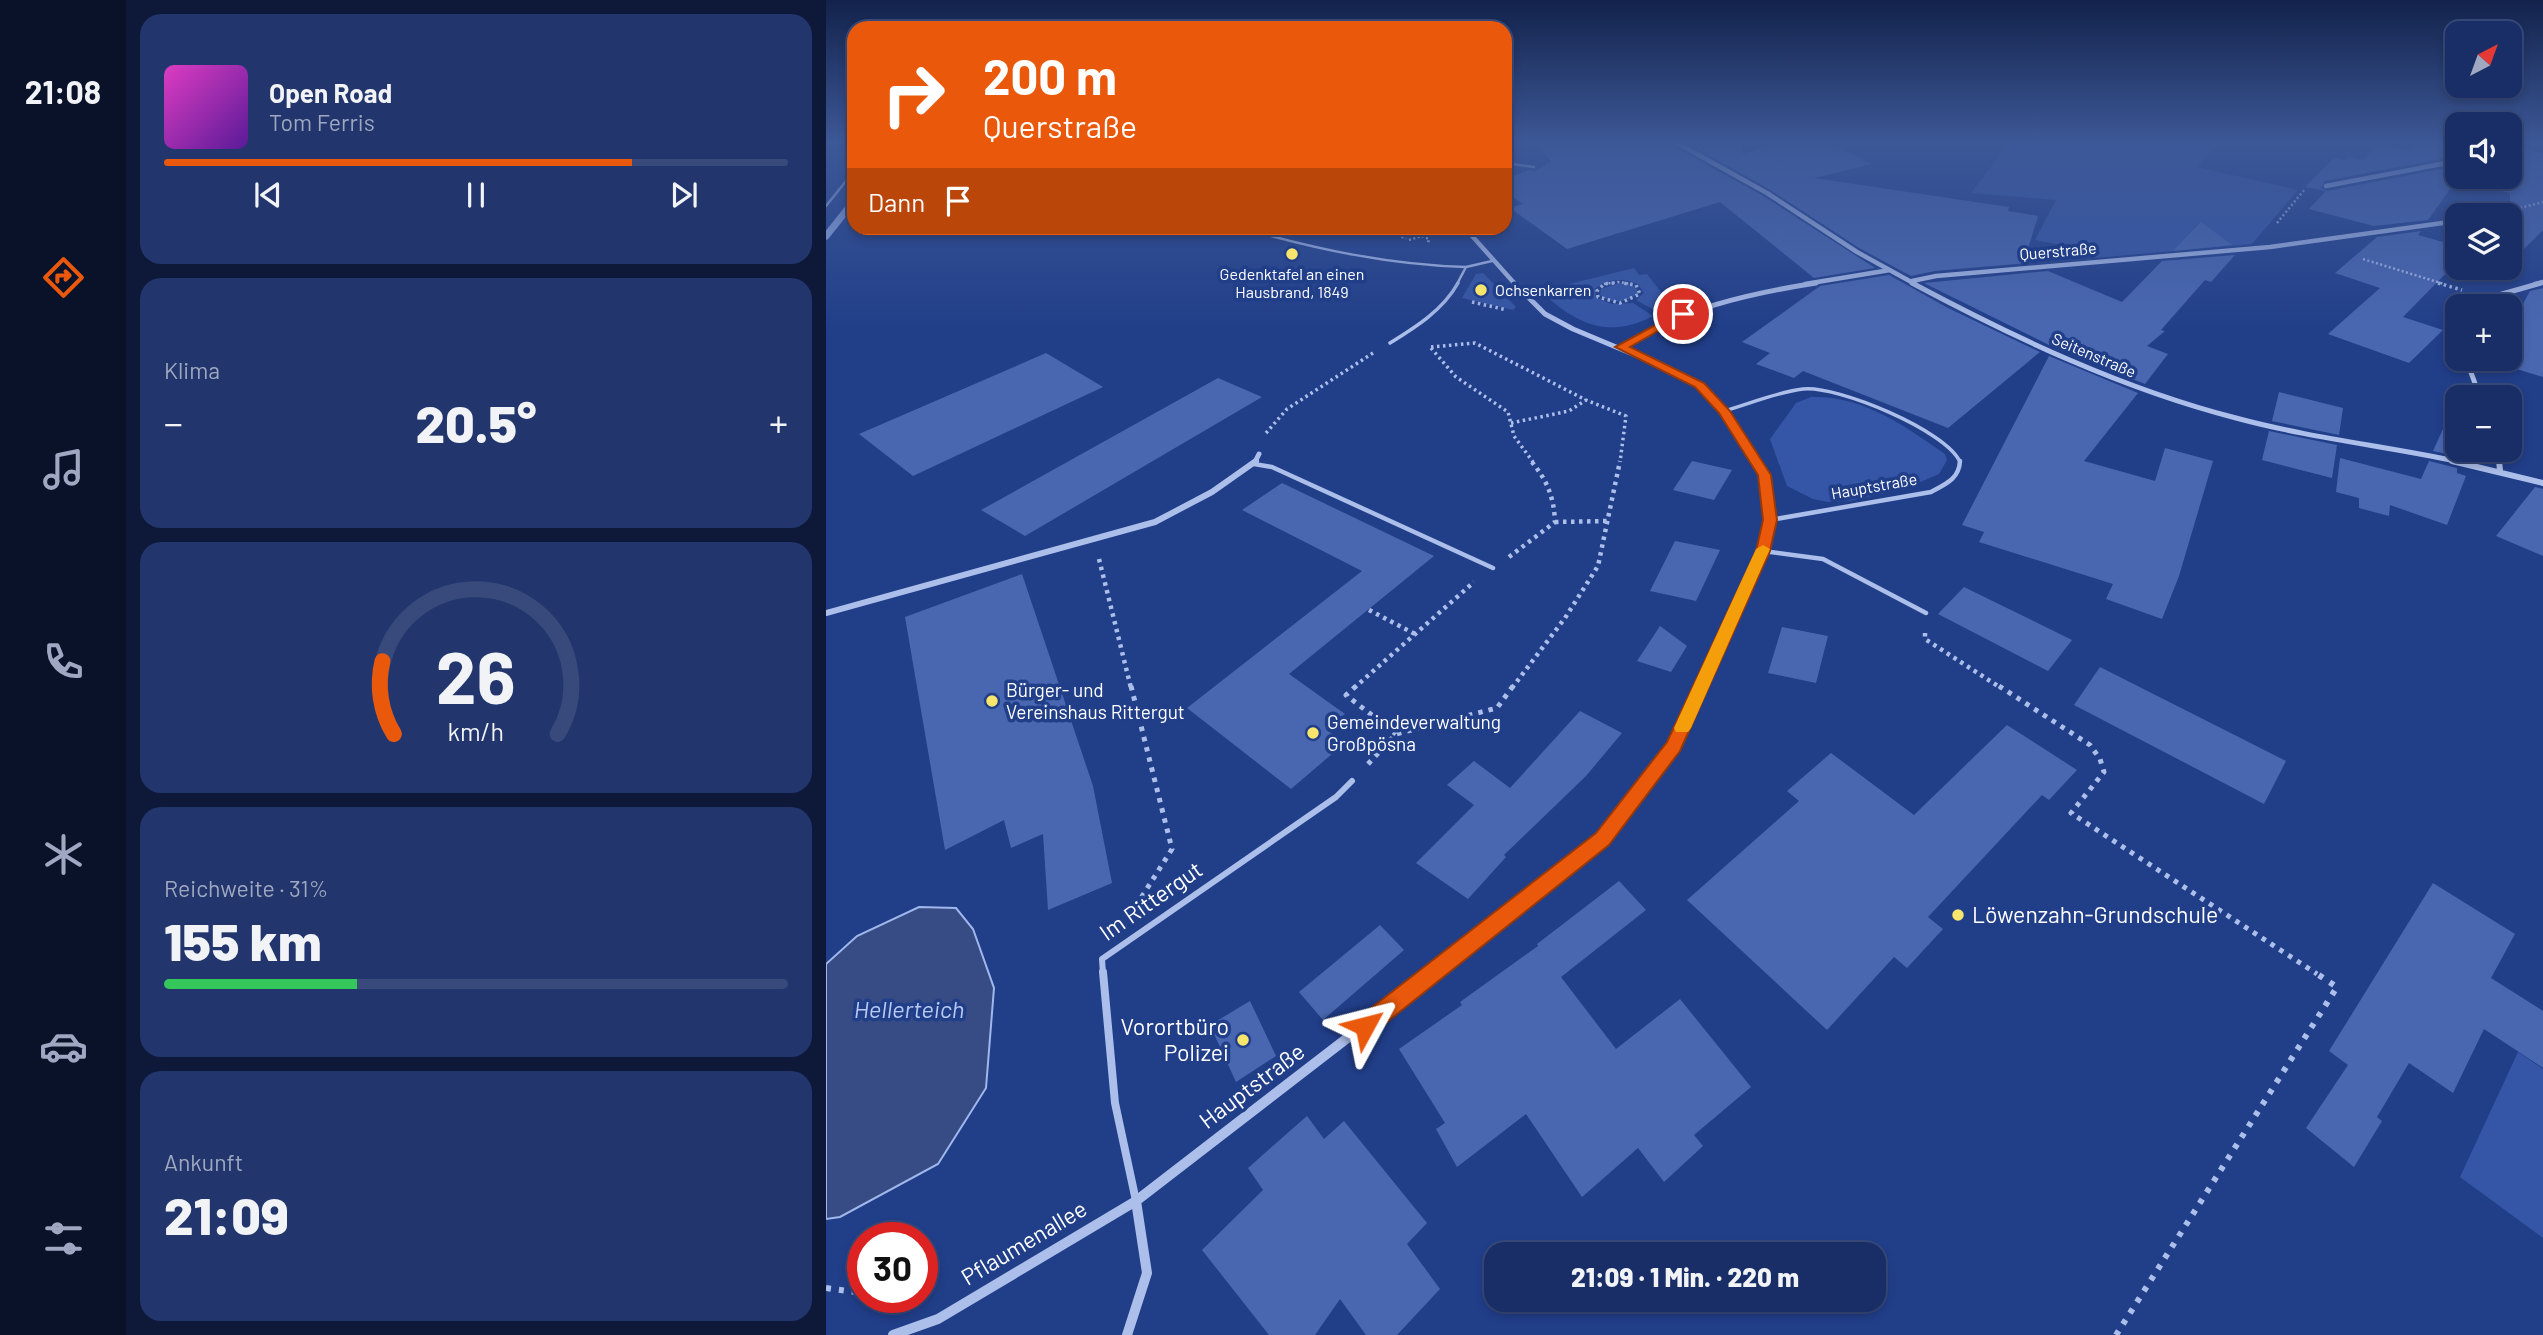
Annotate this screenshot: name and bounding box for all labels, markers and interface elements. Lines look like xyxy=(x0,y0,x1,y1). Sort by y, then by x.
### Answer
north arrow xyxy=(2445,21,2522,98)
map controls xyxy=(2445,21,2522,462)
text: 200 m xyxy=(983,46,1117,105)
icon: right xyxy=(868,49,959,140)
text: 21:08 xyxy=(25,72,101,110)
text: Open Road xyxy=(269,77,392,108)
text: Querstraße xyxy=(983,106,1137,144)
text: Tom Ferris xyxy=(269,108,375,136)
button: sound xyxy=(2445,112,2522,189)
icon: previous xyxy=(249,176,287,214)
icon: pause xyxy=(457,176,495,214)
icon: next xyxy=(665,176,703,214)
icon: arrive xyxy=(939,182,977,220)
text: Dann xyxy=(868,186,925,217)
button: layers xyxy=(2445,203,2522,280)
street label: Querstraße xyxy=(2019,238,2097,263)
marker: Gedenktafel an einen Hausbrand, 1849 xyxy=(1284,246,1300,262)
icon: directions xyxy=(39,253,88,302)
place label: Gedenktafel an einen Hausbrand, 1849 xyxy=(1220,264,1364,301)
place label: Ochsenkarren xyxy=(1495,280,1591,299)
marker: Ochsenkarren xyxy=(1473,282,1489,298)
pin xyxy=(1653,284,1713,344)
button: + xyxy=(2445,294,2522,371)
icon: arrive xyxy=(1664,295,1702,333)
street label: Seitenstraße xyxy=(2049,328,2139,381)
text: Klima xyxy=(164,356,220,384)
button: − xyxy=(2445,385,2522,462)
text: 20.5° xyxy=(415,391,537,453)
text: − xyxy=(164,399,183,445)
text: + xyxy=(769,399,788,445)
icon: music xyxy=(39,445,88,494)
street label: Hauptstraße xyxy=(1830,469,1918,502)
text: 26 xyxy=(436,631,516,719)
icon: phone xyxy=(39,637,88,686)
place label: Bürger- und Vereinshaus Rittergut xyxy=(1006,678,1185,723)
marker: Bürger- und Vereinshaus Rittergut xyxy=(984,693,1000,709)
place label: Gemeindeverwaltung Großpösna xyxy=(1327,710,1501,755)
text: km/h xyxy=(448,715,504,745)
marker: Gemeindeverwaltung Großpösna xyxy=(1305,725,1321,741)
icon: climate xyxy=(39,830,88,879)
street label: Im Rittergut xyxy=(1094,855,1207,946)
text: Reichweite · 31% xyxy=(164,874,328,902)
place label: Löwenzahn-Grundschule xyxy=(1972,900,2218,928)
marker: Löwenzahn-Grundschule xyxy=(1950,907,1966,923)
text: 155 km xyxy=(164,909,322,971)
position arrow xyxy=(1328,989,1402,1063)
water label: Hellerteich xyxy=(854,994,964,1023)
place label: Vorortbüro Polizei xyxy=(1120,1012,1229,1066)
icon: car xyxy=(39,1022,88,1071)
marker: Vorortbüro Polizei xyxy=(1235,1032,1251,1048)
street label: Hauptstraße xyxy=(1193,1036,1310,1134)
text: Ankunft xyxy=(164,1148,243,1176)
text: 21:09 xyxy=(164,1183,289,1245)
street label: Pflaumenallee xyxy=(956,1194,1091,1291)
icon: filters xyxy=(39,1214,88,1263)
speed limit sign: 30 xyxy=(847,1222,938,1313)
text: 21:09 · 1 Min. · 220 m xyxy=(1571,1261,1799,1292)

